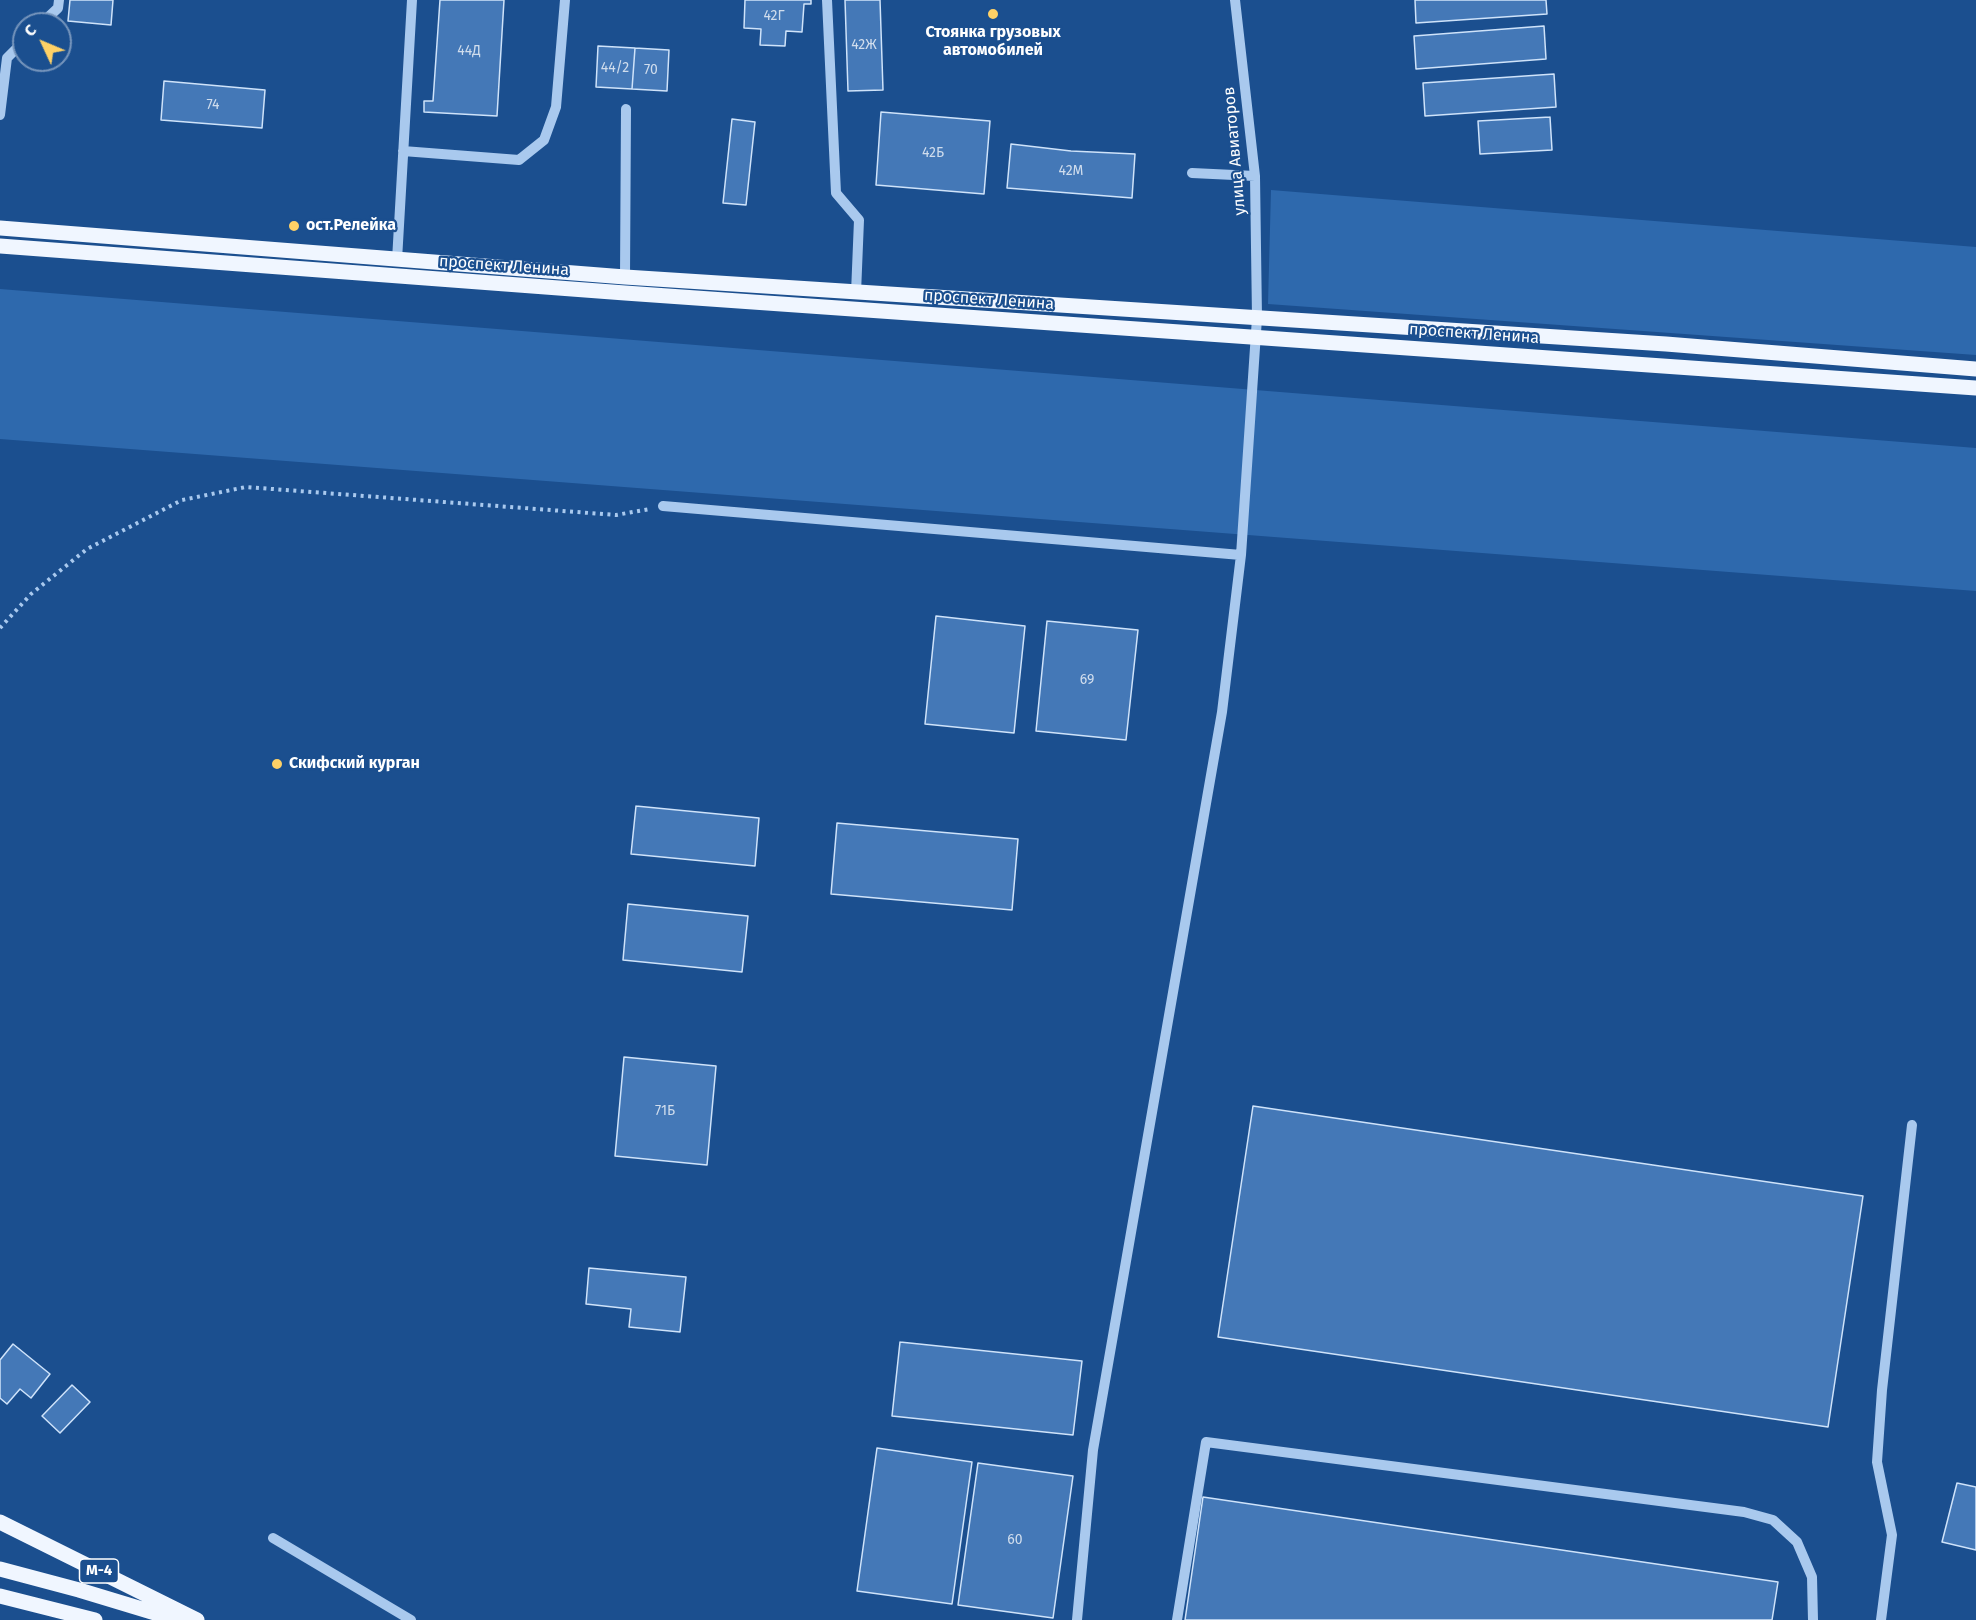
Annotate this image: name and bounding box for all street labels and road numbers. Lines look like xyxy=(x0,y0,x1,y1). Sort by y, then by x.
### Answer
street label: улица Авиаторов xyxy=(1220,86,1250,216)
street label: проспект Ленина xyxy=(438,252,570,280)
street label: проспект Ленина xyxy=(923,286,1055,314)
street label: проспект Ленина xyxy=(1408,320,1540,348)
road number: М-4 xyxy=(80,1559,118,1583)

